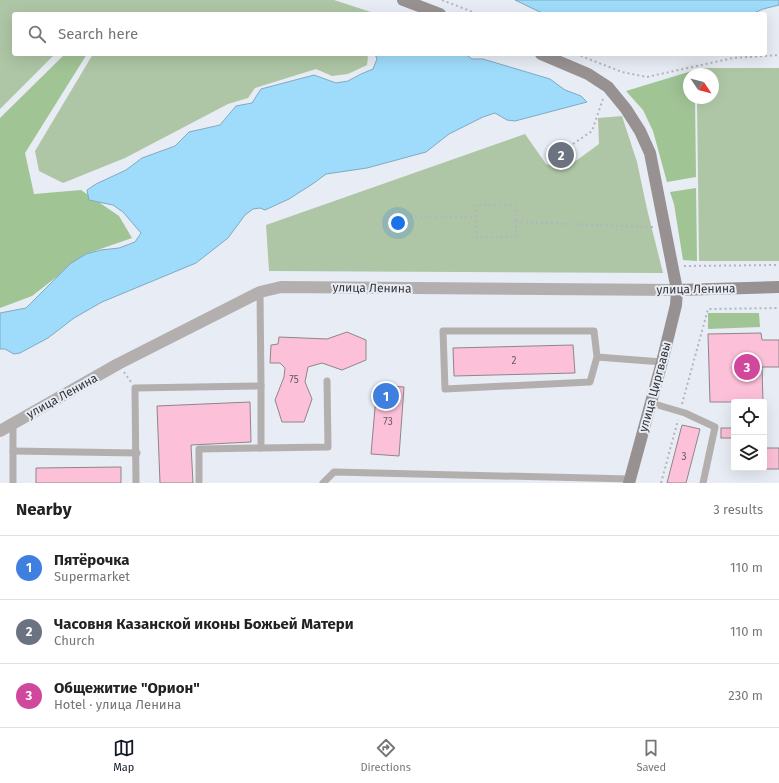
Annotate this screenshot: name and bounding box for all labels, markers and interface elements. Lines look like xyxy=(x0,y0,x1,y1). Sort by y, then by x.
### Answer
search box xyxy=(12,12,767,56)
icon: search xyxy=(26,23,48,45)
text: Search here xyxy=(58,25,138,43)
north arrow xyxy=(683,68,719,104)
pin: 2 xyxy=(548,140,574,170)
your location xyxy=(388,213,408,233)
street label: улица Ленина xyxy=(332,280,412,296)
street label: улица Ленина xyxy=(656,281,736,297)
street label: улица Циргвавы xyxy=(636,340,674,434)
pin: 3 xyxy=(734,352,760,382)
house number: 2 xyxy=(512,355,517,367)
street label: улица Ленина xyxy=(24,371,100,421)
house number: 75 xyxy=(289,374,299,386)
pin: 1 xyxy=(373,381,399,411)
map controls xyxy=(731,399,767,471)
button: locate xyxy=(731,399,767,435)
house number: 73 xyxy=(383,416,393,428)
button: layers xyxy=(731,435,767,471)
house number: 3 xyxy=(682,451,687,463)
text: Nearby xyxy=(16,499,71,520)
text: 3 results xyxy=(713,502,763,517)
text: Пятёрочка xyxy=(54,551,130,569)
text: 1 xyxy=(26,560,32,575)
text: 110 m xyxy=(730,560,763,575)
text: Supermarket xyxy=(54,569,130,584)
text: Часовня Казанской иконы Божьей Матери xyxy=(54,615,354,633)
text: 2 xyxy=(26,624,32,639)
text: 110 m xyxy=(730,624,763,639)
text: Church xyxy=(54,633,95,648)
text: Общежитие "Орион" xyxy=(54,679,200,697)
text: 3 xyxy=(26,688,32,703)
text: 230 m xyxy=(728,688,763,703)
text: Hotel · улица Ленина xyxy=(54,697,181,712)
tab: Map xyxy=(113,737,135,774)
tab: Directions xyxy=(360,737,411,774)
tab: Saved xyxy=(636,737,666,774)

